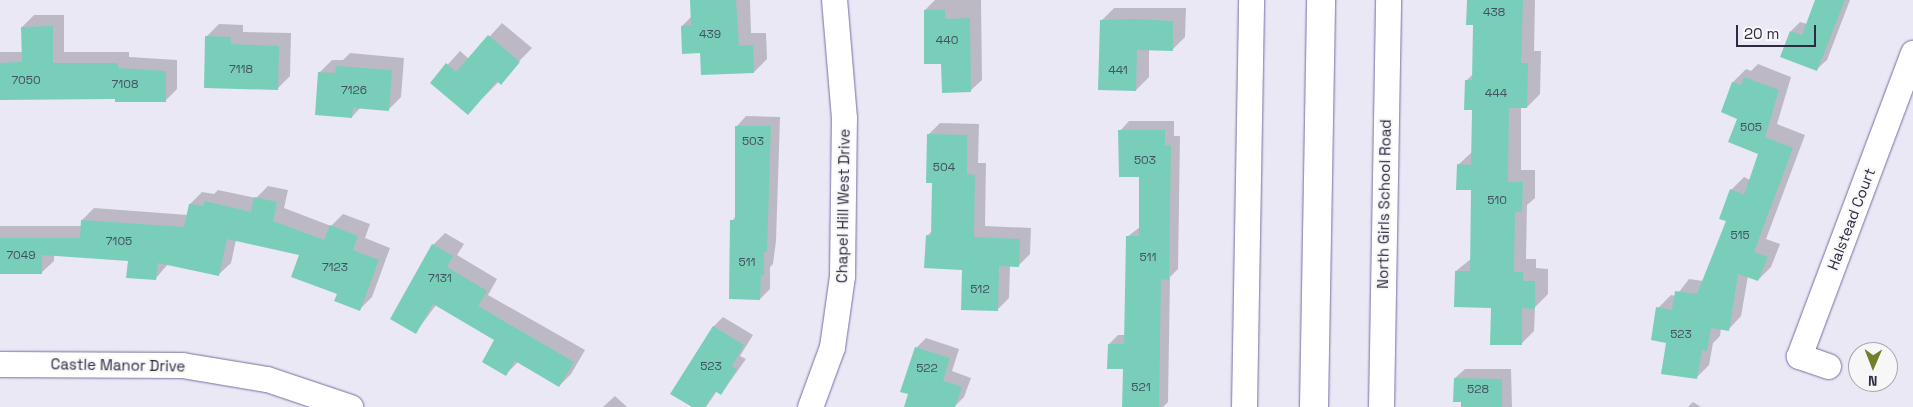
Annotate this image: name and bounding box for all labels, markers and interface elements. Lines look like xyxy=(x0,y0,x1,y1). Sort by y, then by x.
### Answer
house number: 438 xyxy=(1483,6,1505,20)
scale bar xyxy=(1738,15,1818,47)
text: 20 m xyxy=(1744,24,1779,43)
house number: 439 xyxy=(699,28,721,42)
house number: 440 xyxy=(936,34,958,48)
house number: 7118 xyxy=(229,63,253,77)
house number: 441 xyxy=(1108,64,1128,78)
house number: 7050 xyxy=(11,74,41,88)
house number: 7108 xyxy=(112,78,138,92)
house number: 7126 xyxy=(341,84,367,98)
house number: 444 xyxy=(1485,87,1507,101)
street label: North Girls School Road xyxy=(1374,119,1394,289)
house number: 505 xyxy=(1740,121,1762,135)
street label: Chapel Hill West Drive xyxy=(833,129,853,283)
house number: 503 xyxy=(742,135,764,149)
house number: 503 xyxy=(1134,154,1156,168)
house number: 504 xyxy=(933,161,955,175)
street label: Halstead Court xyxy=(1823,165,1879,273)
house number: 510 xyxy=(1487,194,1507,208)
house number: 515 xyxy=(1730,229,1750,243)
house number: 7105 xyxy=(106,235,132,249)
house number: 7049 xyxy=(6,249,36,263)
house number: 511 xyxy=(1139,251,1157,265)
house number: 511 xyxy=(738,256,756,270)
house number: 7123 xyxy=(322,261,348,275)
house number: 7131 xyxy=(428,272,452,286)
house number: 512 xyxy=(970,283,990,297)
house number: 523 xyxy=(1670,328,1692,342)
north arrow xyxy=(1848,342,1898,392)
street label: Castle Manor Drive xyxy=(50,355,186,375)
house number: 523 xyxy=(700,360,722,374)
house number: 522 xyxy=(916,362,938,376)
text: N xyxy=(1868,372,1878,390)
house number: 521 xyxy=(1131,381,1151,395)
house number: 528 xyxy=(1467,383,1489,397)

